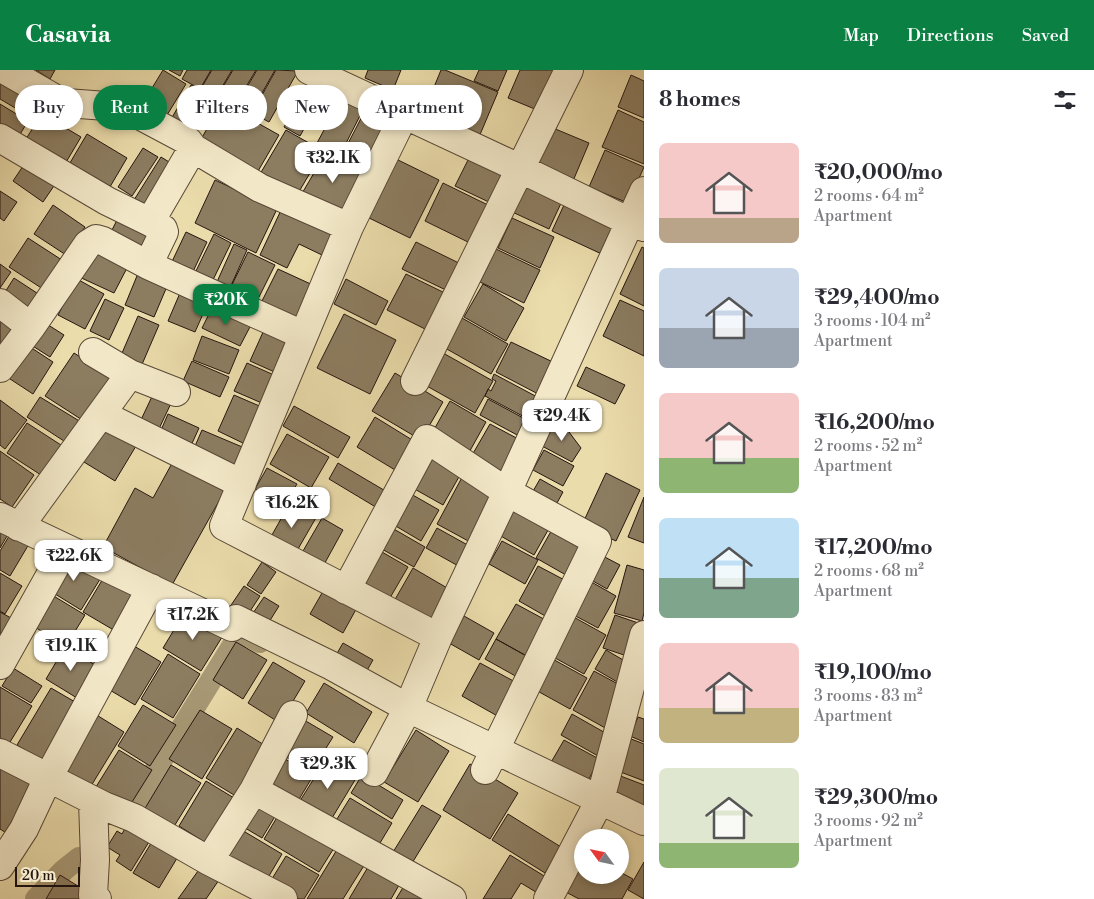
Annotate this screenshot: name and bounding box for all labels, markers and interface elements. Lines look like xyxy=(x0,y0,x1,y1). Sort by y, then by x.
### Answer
text: Casavia xyxy=(25,20,111,50)
text: Map xyxy=(843,24,879,47)
text: Directions xyxy=(907,24,994,47)
text: Saved xyxy=(1022,24,1069,47)
chip: Buy xyxy=(15,85,83,130)
chip: Rent xyxy=(93,85,167,130)
chip: Filters xyxy=(177,85,267,130)
chip: New xyxy=(277,85,348,130)
chip: Apartment xyxy=(358,85,482,130)
icon: filters xyxy=(1051,86,1079,114)
text: 8 homes xyxy=(659,87,741,113)
pin: ₹32.1K xyxy=(292,142,374,184)
text: ₹32.1K xyxy=(306,148,360,168)
text: ₹20,000/mo xyxy=(814,160,943,186)
icon: home xyxy=(699,163,759,223)
text: 2 rooms · 64 m² xyxy=(814,186,924,206)
text: Apartment xyxy=(814,206,893,226)
pin: ₹20K xyxy=(196,284,256,326)
text: ₹29,400/mo xyxy=(814,285,940,311)
icon: home xyxy=(699,288,759,348)
text: ₹20K xyxy=(204,290,248,310)
text: 3 rooms · 104 m² xyxy=(814,311,931,331)
text: Apartment xyxy=(814,331,893,351)
pin: ₹29.4K xyxy=(521,400,603,442)
text: ₹29.4K xyxy=(533,406,591,426)
text: ₹16,200/mo xyxy=(814,410,935,436)
icon: home xyxy=(699,413,759,473)
text: 2 rooms · 52 m² xyxy=(814,436,922,456)
text: Apartment xyxy=(814,456,893,476)
pin: ₹16.2K xyxy=(251,486,333,529)
text: ₹16.2K xyxy=(265,493,319,513)
text: ₹17,200/mo xyxy=(814,535,933,561)
icon: home xyxy=(699,538,759,598)
pin: ₹22.6K xyxy=(33,540,115,582)
text: ₹22.6K xyxy=(45,546,103,566)
text: 2 rooms · 68 m² xyxy=(814,561,924,581)
text: Apartment xyxy=(814,581,893,601)
pin: ₹17.2K xyxy=(152,598,234,641)
text: ₹17.2K xyxy=(167,605,219,625)
pin: ₹19.1K xyxy=(30,630,112,672)
text: ₹19.1K xyxy=(45,636,97,656)
text: ₹19,100/mo xyxy=(814,660,932,686)
icon: home xyxy=(699,663,759,723)
text: 3 rooms · 83 m² xyxy=(814,686,923,706)
text: Apartment xyxy=(814,706,893,726)
pin: ₹29.3K xyxy=(287,748,369,790)
text: ₹29.3K xyxy=(300,754,356,774)
text: ₹29,300/mo xyxy=(814,785,938,811)
icon: home xyxy=(699,788,759,848)
text: 3 rooms · 92 m² xyxy=(814,811,923,831)
north arrow xyxy=(574,829,629,884)
map controls xyxy=(574,829,629,884)
text: Apartment xyxy=(814,831,893,851)
scale bar xyxy=(15,864,80,887)
text: 20 m xyxy=(22,867,54,885)

